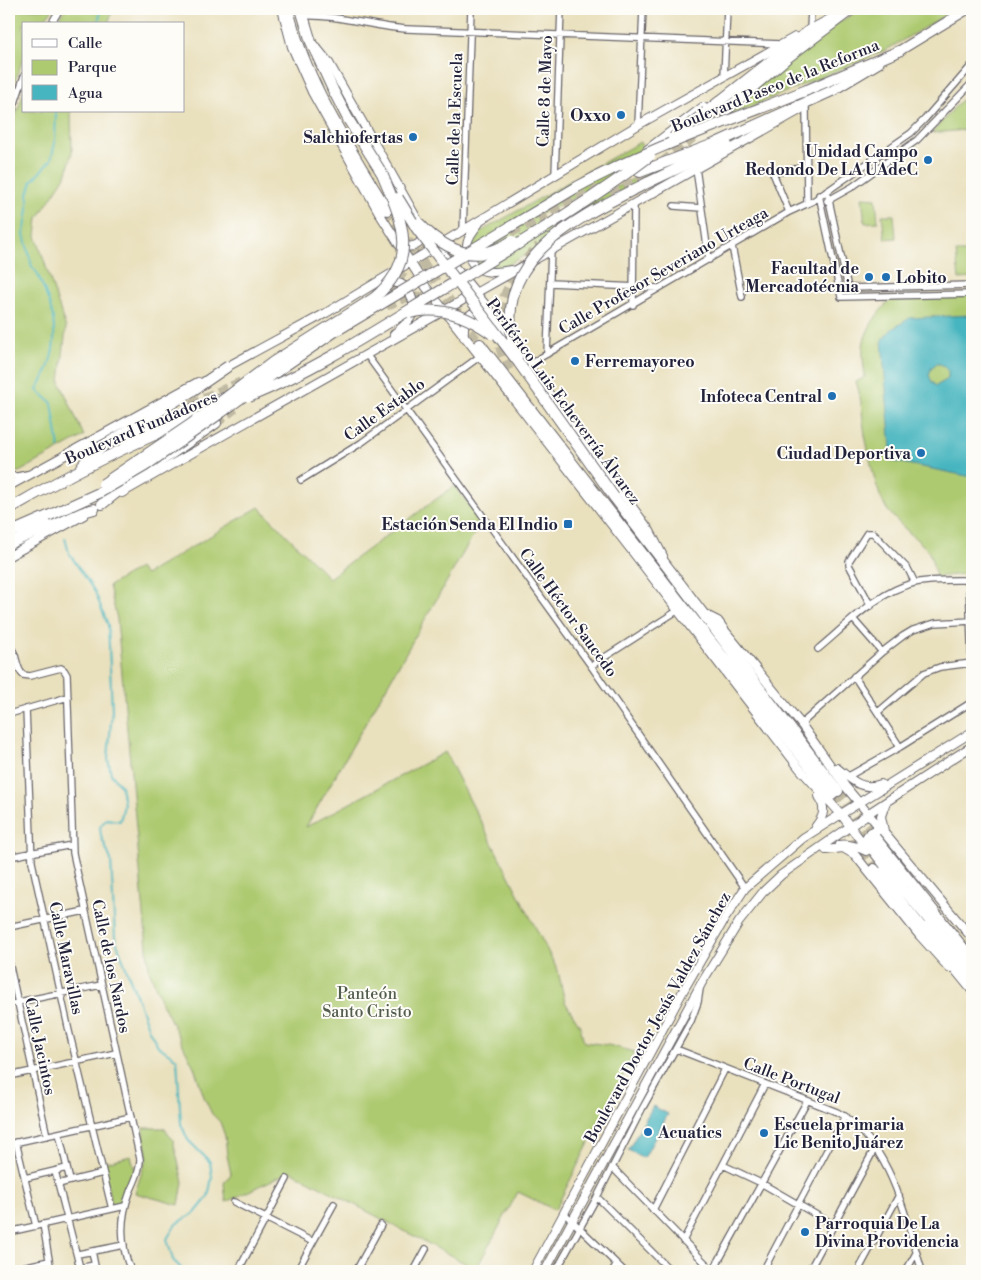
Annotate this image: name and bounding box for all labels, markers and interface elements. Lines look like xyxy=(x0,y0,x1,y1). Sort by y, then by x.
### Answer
legend xyxy=(22,22,185,112)
text: Calle xyxy=(68,34,102,53)
street label: Calle 8 de Mayo xyxy=(533,35,557,147)
street label: Boulevard Paseo de la Reforma xyxy=(668,35,883,137)
street label: Calle de la Escuela xyxy=(443,51,467,186)
text: Parque xyxy=(68,58,117,77)
text: Agua xyxy=(67,84,103,103)
place label: Oxxo xyxy=(570,106,611,126)
marker: Oxxo xyxy=(615,109,627,121)
place label: Salchiofertas xyxy=(303,128,403,148)
marker: Salchiofertas xyxy=(407,131,419,143)
place label: Unidad Campo Redondo De LA UAdeC xyxy=(745,142,918,180)
marker: Unidad Campo Redondo De LA UAdeC xyxy=(922,154,934,166)
street label: Calle Profesor Severiano Urteaga xyxy=(555,202,773,339)
place label: Facultad de Mercadotécnia xyxy=(745,259,859,297)
place label: Lobito xyxy=(896,268,947,288)
marker: Facultad de Mercadotécnia xyxy=(863,271,875,283)
marker: Lobito xyxy=(880,271,892,283)
street label: Periférico Luis Echeverría Álvarez xyxy=(482,293,646,509)
place label: Ferremayoreo xyxy=(585,352,695,372)
marker: Ferremayoreo xyxy=(569,355,581,367)
street label: Calle Establo xyxy=(340,374,429,446)
street label: Boulevard Fundadores xyxy=(61,387,221,469)
place label: Infoteca Central xyxy=(700,387,823,407)
marker: Infoteca Central xyxy=(826,390,838,402)
place label: Ciudad Deportiva xyxy=(777,444,911,464)
marker: Ciudad Deportiva xyxy=(915,447,927,459)
place label: Estación Senda El Indio xyxy=(381,515,558,535)
marker: Estación Senda El Indio xyxy=(562,518,574,530)
street label: Calle Héctor Saucedo xyxy=(515,544,622,681)
street label: Boulevard Doctor Jesús Valdez Sánchez xyxy=(580,888,735,1147)
street label: Calle de los Nardos xyxy=(87,898,135,1035)
street label: Calle Maravillas xyxy=(44,900,88,1016)
park label: Panteón Santo Cristo xyxy=(322,984,412,1022)
street label: Calle Jacintos xyxy=(20,996,60,1097)
street label: Calle Portugal xyxy=(740,1053,843,1109)
place label: Escuela primaria Lic Benito Juárez xyxy=(774,1115,904,1153)
place label: Acuatics xyxy=(657,1123,722,1143)
marker: Acuatics xyxy=(642,1126,654,1138)
marker: Escuela primaria Lic Benito Juárez xyxy=(758,1127,770,1139)
place label: Parroquia De La Divina Providencia xyxy=(815,1214,959,1252)
marker: Parroquia De La Divina Providencia xyxy=(799,1226,811,1238)

